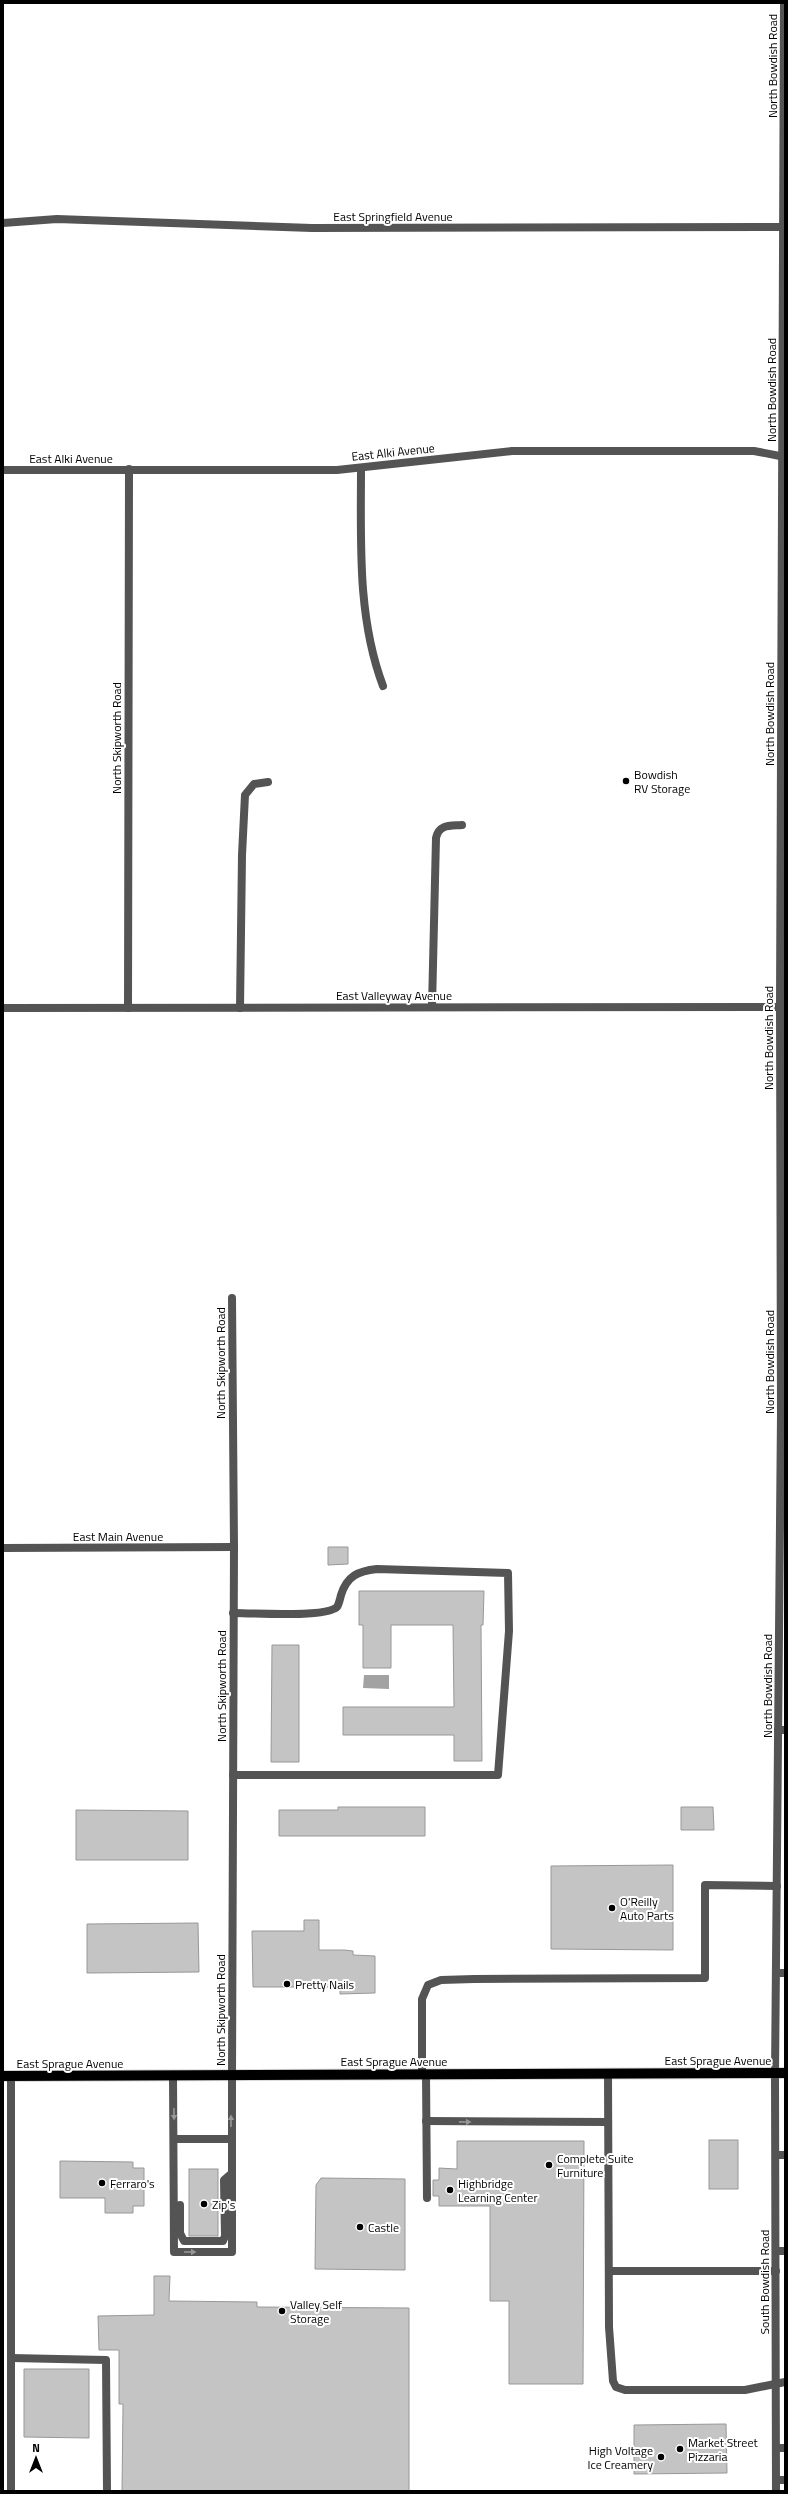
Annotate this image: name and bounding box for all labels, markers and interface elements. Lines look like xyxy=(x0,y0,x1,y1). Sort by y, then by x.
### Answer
street label: North Bowdish Road xyxy=(763,14,782,118)
street label: East Springfield Avenue xyxy=(333,207,453,226)
street label: North Bowdish Road xyxy=(762,338,781,442)
street label: East Alki Avenue xyxy=(350,438,436,466)
street label: East Alki Avenue xyxy=(29,449,113,468)
street label: North Bowdish Road xyxy=(760,662,779,766)
street label: North Skipworth Road xyxy=(107,682,126,794)
place label: Bowdish RV Storage xyxy=(634,765,690,798)
marker: Bowdish RV Storage xyxy=(621,776,631,786)
street label: East Valleyway Avenue xyxy=(336,986,452,1005)
street label: North Bowdish Road xyxy=(759,986,778,1090)
street label: North Skipworth Road xyxy=(211,1307,230,1419)
street label: North Bowdish Road xyxy=(760,1310,779,1414)
street label: East Main Avenue xyxy=(73,1527,163,1546)
street label: North Skipworth Road xyxy=(212,1630,231,1742)
street label: North Bowdish Road xyxy=(758,1634,777,1738)
place label: O'Reilly Auto Parts xyxy=(620,1892,674,1925)
marker: O'Reilly Auto Parts xyxy=(607,1903,617,1913)
street label: North Skipworth Road xyxy=(211,1954,230,2066)
place label: Pretty Nails xyxy=(295,1975,355,1994)
marker: Pretty Nails xyxy=(282,1979,292,1989)
street label: East Sprague Avenue xyxy=(665,2051,771,2070)
street label: East Sprague Avenue xyxy=(341,2052,447,2071)
street label: East Sprague Avenue xyxy=(17,2054,123,2073)
one-way arrow xyxy=(171,2108,177,2121)
one-way arrow xyxy=(228,2114,234,2127)
one-way arrow xyxy=(459,2119,472,2125)
place label: Complete Suite Furniture xyxy=(557,2149,634,2182)
marker: Complete Suite Furniture xyxy=(544,2160,554,2170)
place label: Ferraro's xyxy=(110,2174,155,2193)
place label: Highbridge Learning Center xyxy=(458,2174,538,2207)
marker: Ferraro's xyxy=(97,2178,107,2188)
marker: Highbridge Learning Center xyxy=(445,2185,455,2195)
place label: Zip's xyxy=(212,2195,236,2214)
marker: Zip's xyxy=(199,2199,209,2209)
place label: Castle xyxy=(368,2218,399,2237)
marker: Castle xyxy=(355,2222,365,2232)
street label: South Bowdish Road xyxy=(755,2230,774,2334)
one-way arrow xyxy=(184,2249,197,2255)
place label: Valley Self Storage xyxy=(290,2295,342,2328)
marker: Valley Self Storage xyxy=(277,2306,287,2316)
place label: Market Street Pizzaria xyxy=(688,2433,758,2466)
north arrow xyxy=(16,2438,56,2478)
text: N xyxy=(32,2440,40,2456)
place label: High Voltage Ice Creamery xyxy=(588,2441,653,2474)
marker: Market Street Pizzaria xyxy=(675,2444,685,2454)
marker: High Voltage Ice Creamery xyxy=(656,2452,666,2462)

